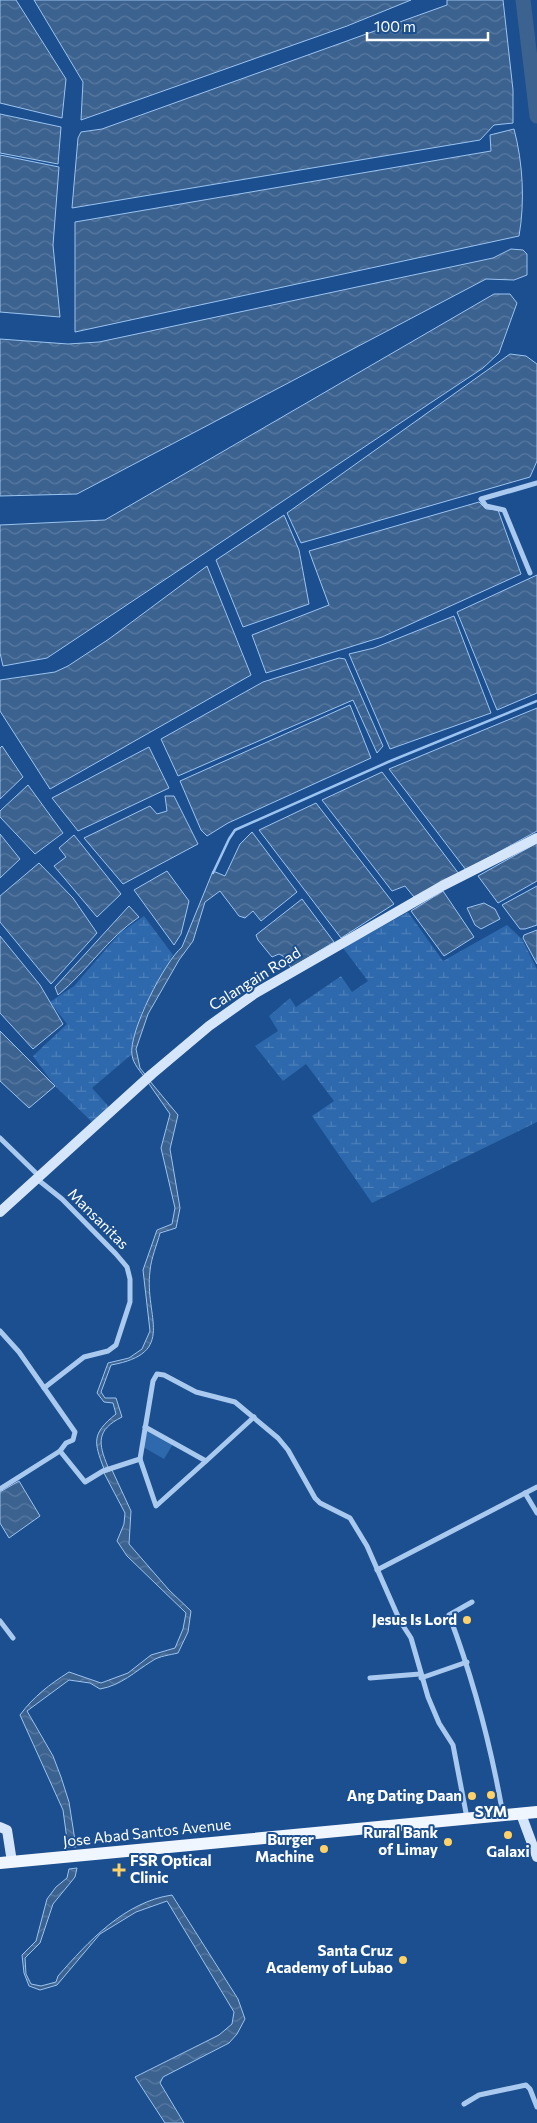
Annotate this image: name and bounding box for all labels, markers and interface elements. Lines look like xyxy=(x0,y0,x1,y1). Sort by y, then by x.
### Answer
scale bar xyxy=(367,10,488,42)
text: 100 m xyxy=(374,17,416,35)
street label: Calangain Road xyxy=(205,943,304,1013)
street label: Mansanitas xyxy=(65,1184,133,1253)
place label: Jesus Is Lord xyxy=(372,1610,457,1628)
marker: Jesus Is Lord xyxy=(461,1614,473,1626)
place label: Ang Dating Daan xyxy=(347,1786,462,1804)
marker: SYM xyxy=(485,1789,497,1801)
marker: Ang Dating Daan xyxy=(466,1790,478,1802)
place label: SYM xyxy=(475,1802,507,1820)
street label: Jose Abad Santos Avenue xyxy=(62,1814,232,1850)
place label: Rural Bank of Limay xyxy=(363,1823,439,1858)
marker: Galaxi xyxy=(502,1829,514,1841)
place label: Burger Machine xyxy=(255,1830,314,1865)
marker: Rural Bank of Limay xyxy=(442,1836,454,1848)
place label: Galaxi xyxy=(486,1842,530,1860)
marker: Burger Machine xyxy=(318,1843,330,1855)
place label: FSR Optical Clinic xyxy=(130,1851,212,1886)
marker: FSR Optical Clinic xyxy=(112,1863,126,1877)
place label: Santa Cruz Academy of Lubao xyxy=(266,1941,393,1976)
marker: Santa Cruz Academy of Lubao xyxy=(397,1954,409,1966)

